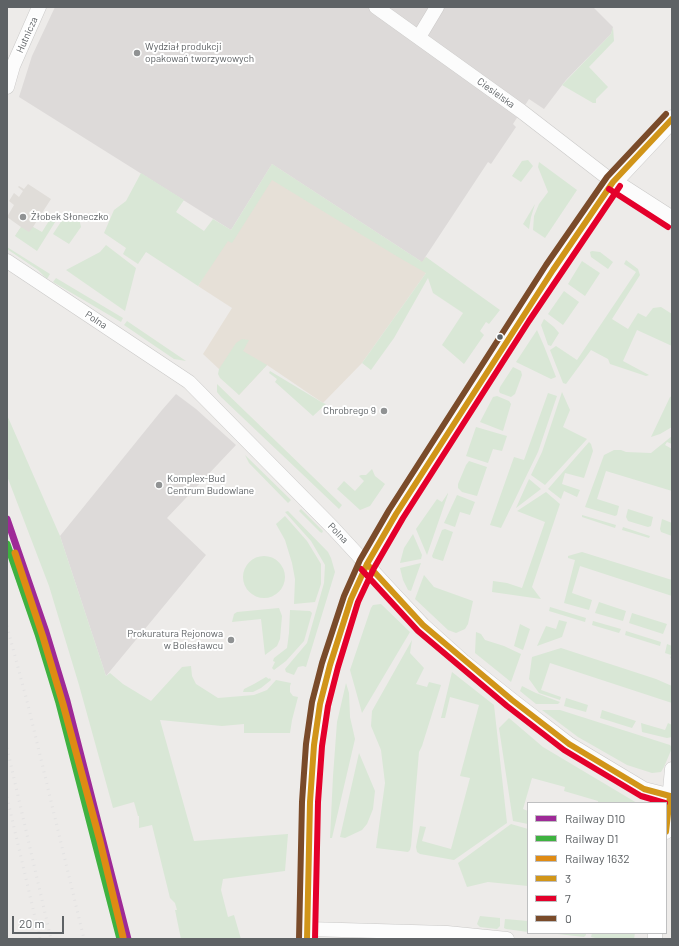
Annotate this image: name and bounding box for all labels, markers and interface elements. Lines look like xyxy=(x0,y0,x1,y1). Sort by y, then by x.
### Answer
street label: Hutnicza xyxy=(14,15,40,55)
place label: Wydział produkcji opakowań tworzywowych xyxy=(145,41,254,64)
marker: Wydział produkcji opakowań tworzywowych xyxy=(132,48,142,58)
street label: Ciesielska xyxy=(475,75,517,111)
place label: Żłobek Słoneczko xyxy=(31,211,108,223)
marker: Żłobek Słoneczko xyxy=(18,212,28,222)
street label: Polna xyxy=(83,308,109,332)
unlabelled marker xyxy=(495,332,505,342)
place label: Chrobrego 9 xyxy=(323,405,376,417)
marker: Chrobrego 9 xyxy=(379,406,389,416)
place label: Komplex-Bud Centrum Budowlane xyxy=(167,473,254,496)
marker: Komplex-Bud Centrum Budowlane xyxy=(154,480,164,490)
street label: Polna xyxy=(325,520,351,546)
place label: Prokuratura Rejonowa w Bolesławcu xyxy=(127,628,223,652)
marker: Prokuratura Rejonowa w Bolesławcu xyxy=(226,635,236,645)
legend xyxy=(527,802,667,934)
text: Railway D10 xyxy=(565,811,625,825)
text: Railway D1 xyxy=(565,831,618,845)
text: Railway 1632 xyxy=(565,851,630,865)
text: 3 xyxy=(565,871,571,885)
text: 7 xyxy=(565,891,571,905)
scale bar xyxy=(14,908,66,934)
text: 0 xyxy=(565,911,572,925)
text: 20 m xyxy=(19,916,45,930)

